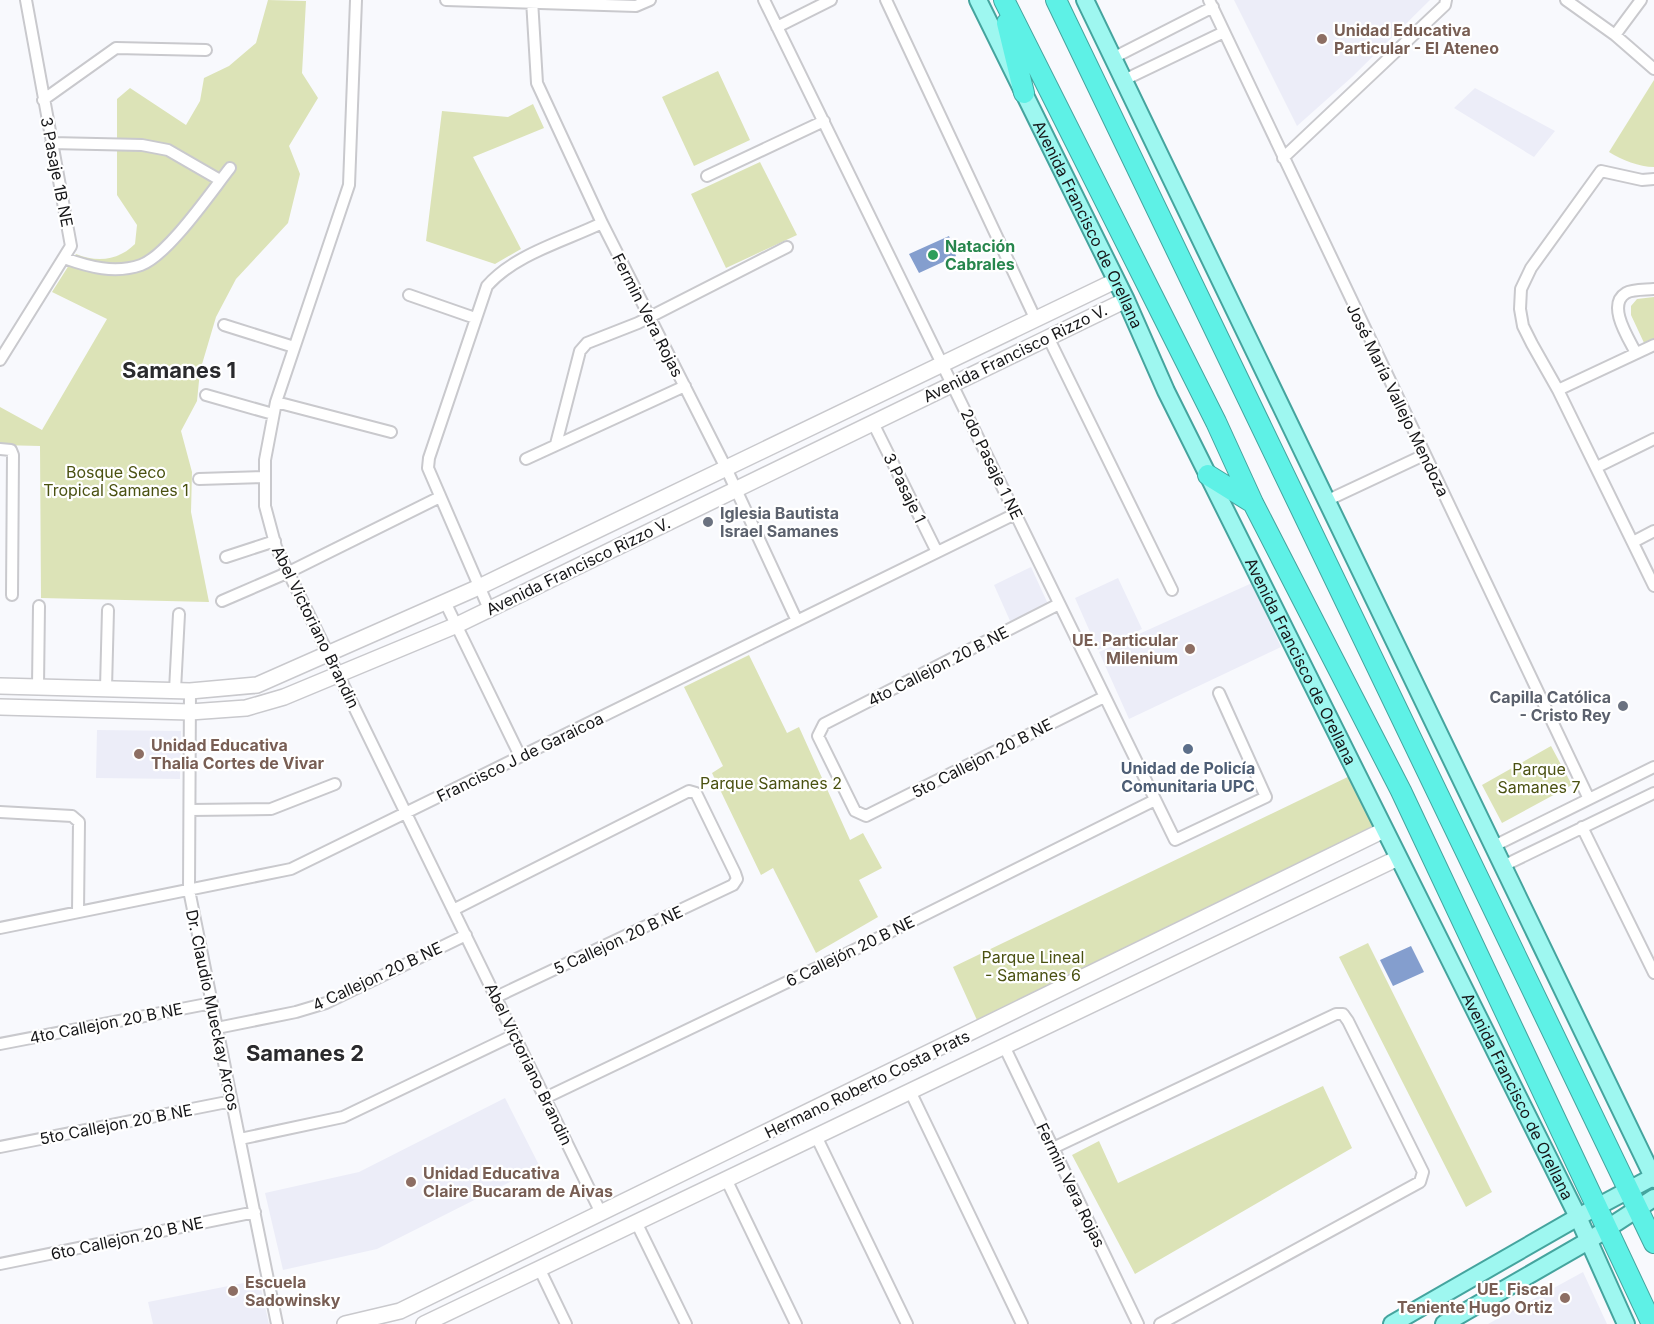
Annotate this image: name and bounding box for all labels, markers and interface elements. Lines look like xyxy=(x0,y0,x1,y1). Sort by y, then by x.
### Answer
place label: Unidad Educativa Particular - El Ateneo xyxy=(1334,20,1499,58)
marker: Unidad Educativa Particular - El Ateneo xyxy=(1315,32,1329,46)
street label: 3 Pasaje 1B NE xyxy=(37,115,77,229)
street label: Avenida Francisco de Orellana xyxy=(1029,117,1147,331)
place label: Natación Cabrales xyxy=(945,236,1015,274)
marker: Natación Cabrales xyxy=(926,248,940,262)
street label: Fermin Vera Rojas xyxy=(608,250,688,380)
street label: Avenida Francisco Rizzo V. xyxy=(920,300,1110,406)
street label: José María Vallejo Mendoza xyxy=(1342,300,1454,500)
district label: Samanes 1 xyxy=(122,357,236,383)
street label: 2do Pasaje 1 NE xyxy=(957,405,1027,523)
street label: 3 Pasaje 1 xyxy=(880,450,930,526)
park label: Bosque Seco Tropical Samanes 1 xyxy=(43,462,189,500)
place label: Iglesia Bautista Israel Samanes xyxy=(720,503,839,541)
street label: Avenida Francisco Rizzo V. xyxy=(483,513,673,619)
marker: Iglesia Bautista Israel Samanes xyxy=(701,515,715,529)
street label: Abel Victoriano Brandin xyxy=(268,543,364,711)
street label: Avenida Francisco de Orellana xyxy=(1241,554,1361,768)
street label: 4to Callejon 20 B NE xyxy=(864,622,1012,710)
place label: UE. Particular Milenium xyxy=(1072,630,1178,668)
marker: UE. Particular Milenium xyxy=(1183,642,1197,656)
place label: Capilla Católica - Cristo Rey xyxy=(1490,687,1611,725)
marker: Capilla Católica - Cristo Rey xyxy=(1616,699,1630,713)
street label: Francisco J de Garaicoa xyxy=(433,708,607,806)
street label: 5to Callejon 20 B NE xyxy=(908,714,1056,802)
place label: Unidad Educativa Thalia Cortes de Vivar xyxy=(151,735,325,773)
marker: Unidad de Policía Comunitaria UPC xyxy=(1181,742,1195,756)
marker: Unidad Educativa Thalia Cortes de Vivar xyxy=(132,747,146,761)
place label: Unidad de Policía Comunitaria UPC xyxy=(1121,758,1255,796)
park label: Parque Samanes 7 xyxy=(1497,759,1581,797)
park label: Parque Samanes 2 xyxy=(700,773,842,793)
street label: 5 Callejon 20 B NE xyxy=(550,901,686,979)
street label: Dr. Claudio Mueckay Arcos xyxy=(182,908,244,1112)
street label: 6 Callejón 20 B NE xyxy=(782,911,918,991)
street label: 4 Callejon 20 B NE xyxy=(309,937,445,1015)
park label: Parque Lineal - Samanes 6 xyxy=(982,947,1084,985)
street label: Abel Victoriano Brandin xyxy=(481,980,577,1148)
street label: Avenida Francisco de Orellana xyxy=(1458,989,1578,1203)
street label: 4to Callejon 20 B NE xyxy=(28,998,184,1048)
street label: Hermano Roberto Costa Prats xyxy=(761,1026,973,1142)
district label: Samanes 2 xyxy=(246,1040,364,1066)
street label: 5to Callejon 20 B NE xyxy=(38,1099,194,1149)
street label: Fermin Vera Rojas xyxy=(1032,1119,1110,1251)
place label: Unidad Educativa Claire Bucaram de Aivas xyxy=(423,1163,613,1201)
marker: Unidad Educativa Claire Bucaram de Aivas xyxy=(404,1175,418,1189)
street label: 6to Callejon 20 B NE xyxy=(49,1212,205,1264)
place label: Escuela Sadowinsky xyxy=(245,1272,341,1310)
place label: UE. Fiscal Teniente Hugo Ortiz xyxy=(1397,1279,1553,1317)
marker: Escuela Sadowinsky xyxy=(226,1284,240,1298)
marker: UE. Fiscal Teniente Hugo Ortiz xyxy=(1558,1291,1572,1305)

